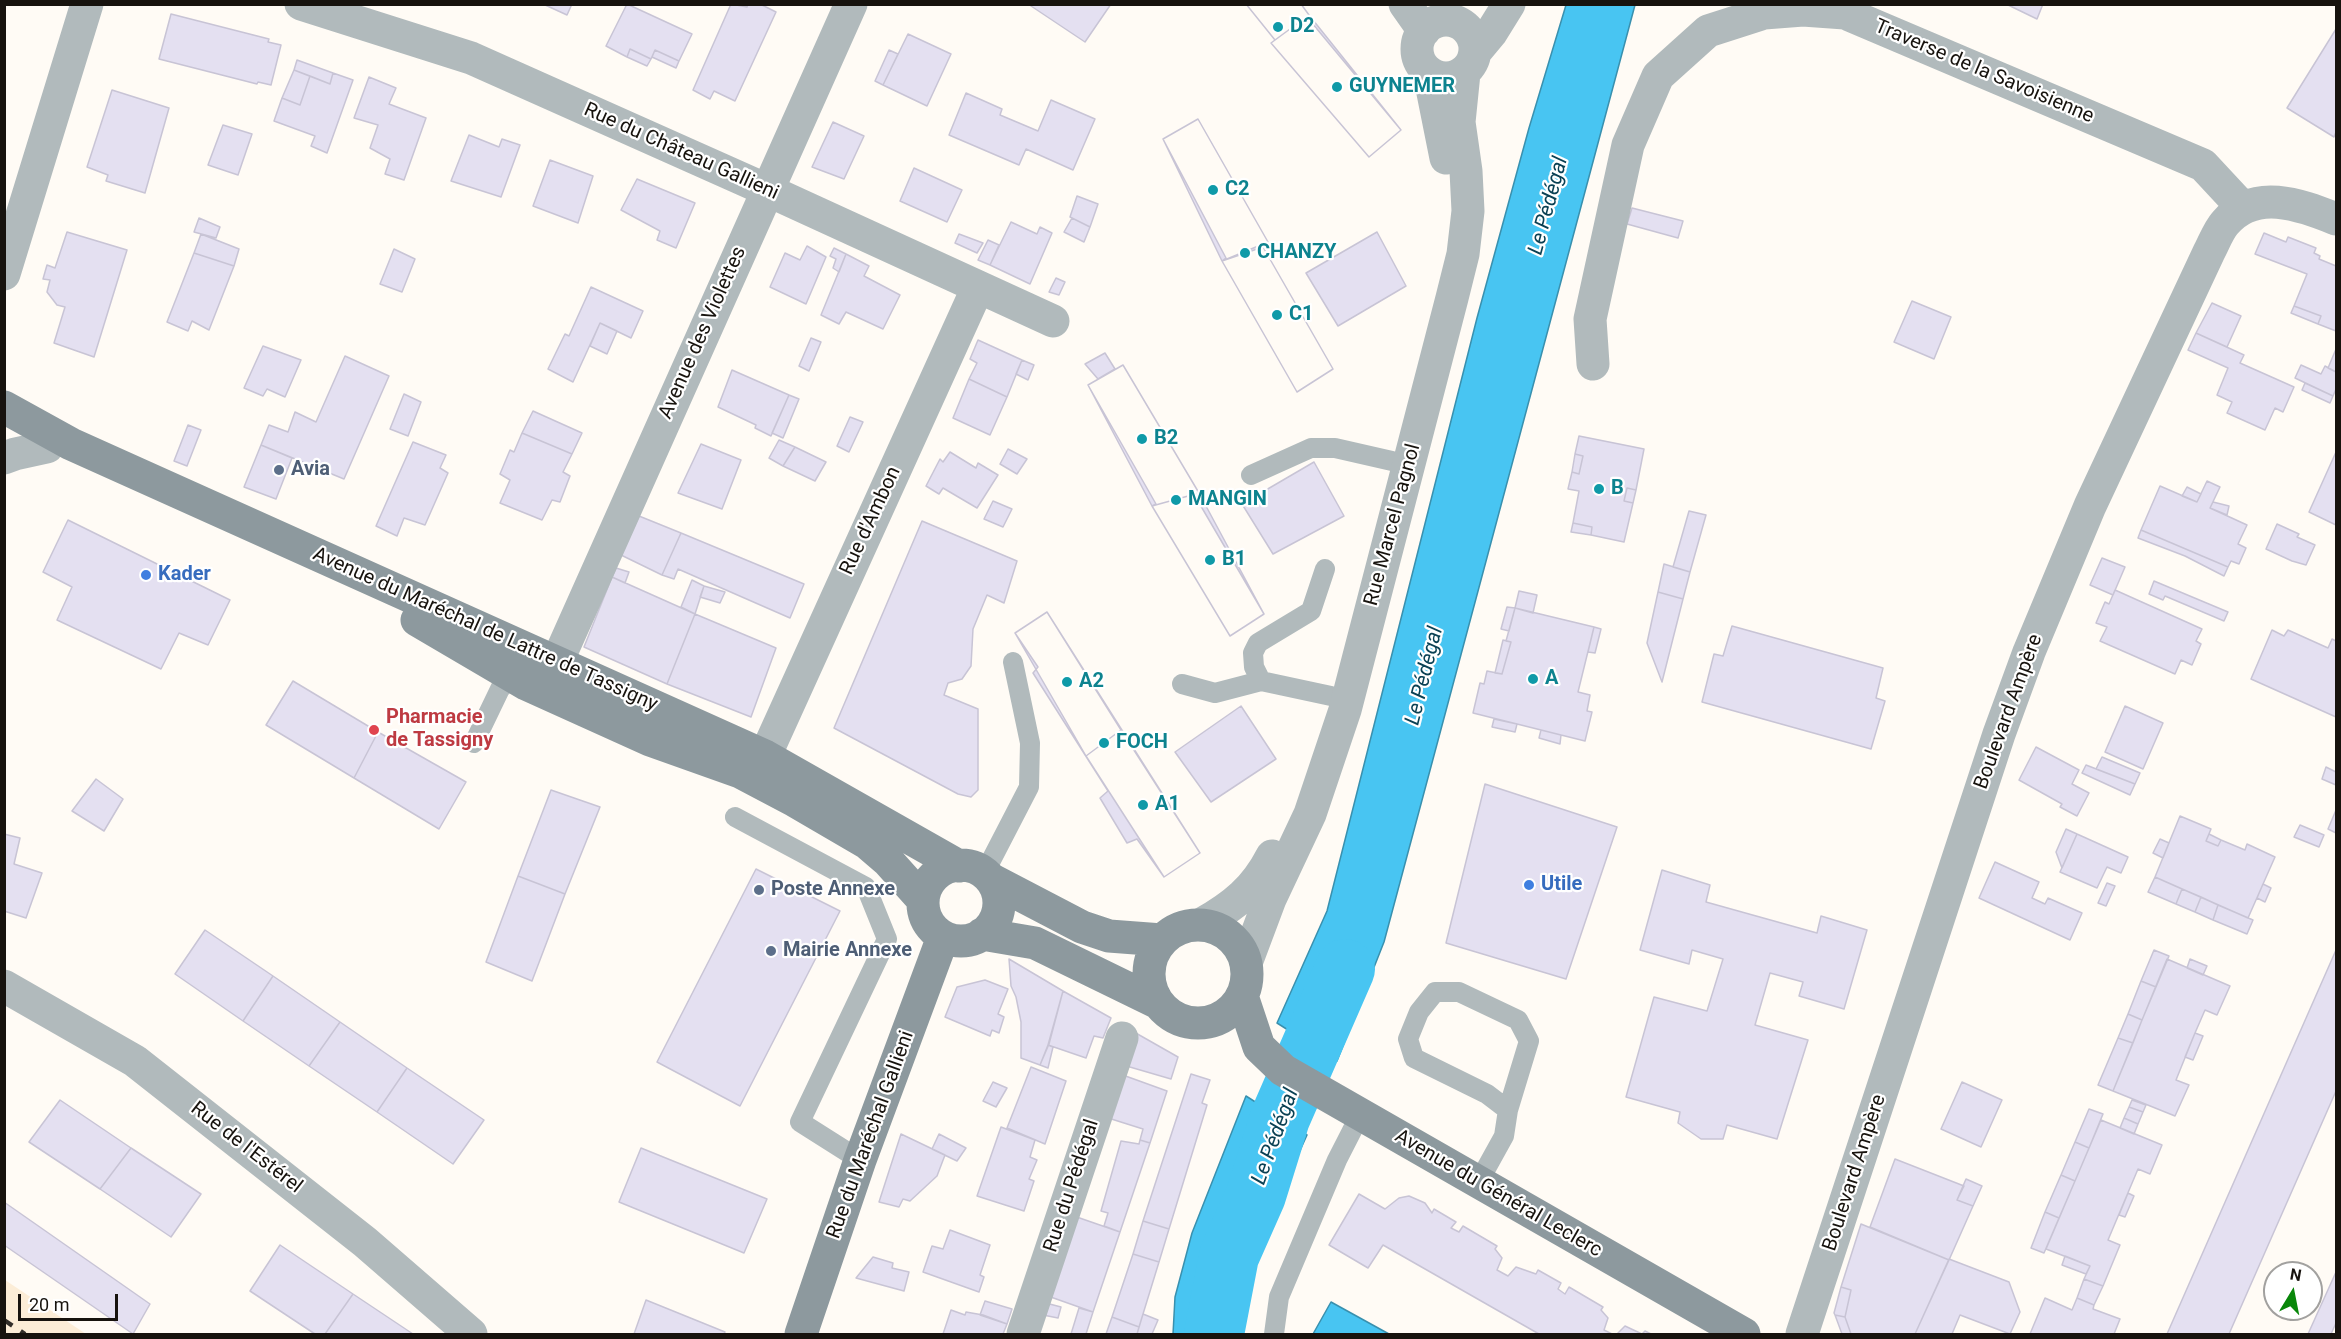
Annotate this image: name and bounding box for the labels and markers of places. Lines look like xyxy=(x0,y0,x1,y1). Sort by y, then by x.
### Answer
place label: D2 xyxy=(1290,15,1314,39)
marker: D2 xyxy=(1271,20,1285,34)
place label: GUYNEMER xyxy=(1349,75,1455,99)
marker: GUYNEMER xyxy=(1330,80,1344,94)
place label: C2 xyxy=(1225,178,1250,202)
marker: C2 xyxy=(1206,183,1220,197)
place label: CHANZY xyxy=(1257,241,1336,265)
marker: CHANZY xyxy=(1238,246,1252,260)
place label: C1 xyxy=(1289,303,1314,327)
marker: C1 xyxy=(1270,308,1284,322)
place label: B2 xyxy=(1154,427,1178,451)
marker: B2 xyxy=(1135,432,1149,446)
place label: Avia xyxy=(291,458,330,482)
marker: Avia xyxy=(272,463,286,477)
place label: B xyxy=(1611,477,1624,501)
marker: B xyxy=(1592,482,1606,496)
place label: MANGIN xyxy=(1188,488,1267,512)
marker: MANGIN xyxy=(1169,493,1183,507)
place label: B1 xyxy=(1222,548,1246,572)
marker: B1 xyxy=(1203,553,1217,567)
place label: Kader xyxy=(158,563,211,587)
marker: Kader xyxy=(139,568,153,582)
place label: A xyxy=(1545,667,1558,691)
place label: A2 xyxy=(1079,670,1104,694)
marker: A xyxy=(1526,672,1540,686)
marker: A2 xyxy=(1060,675,1074,689)
place label: Pharmacie de Tassigny xyxy=(386,706,493,753)
marker: Pharmacie de Tassigny xyxy=(367,723,381,737)
place label: FOCH xyxy=(1116,731,1168,755)
marker: FOCH xyxy=(1097,736,1111,750)
place label: A1 xyxy=(1155,793,1180,817)
marker: A1 xyxy=(1136,798,1150,812)
place label: Utile xyxy=(1541,873,1582,897)
place label: Poste Annexe xyxy=(771,878,895,902)
marker: Utile xyxy=(1522,878,1536,892)
marker: Poste Annexe xyxy=(752,883,766,897)
place label: Mairie Annexe xyxy=(783,939,912,963)
marker: Mairie Annexe xyxy=(764,944,778,958)

